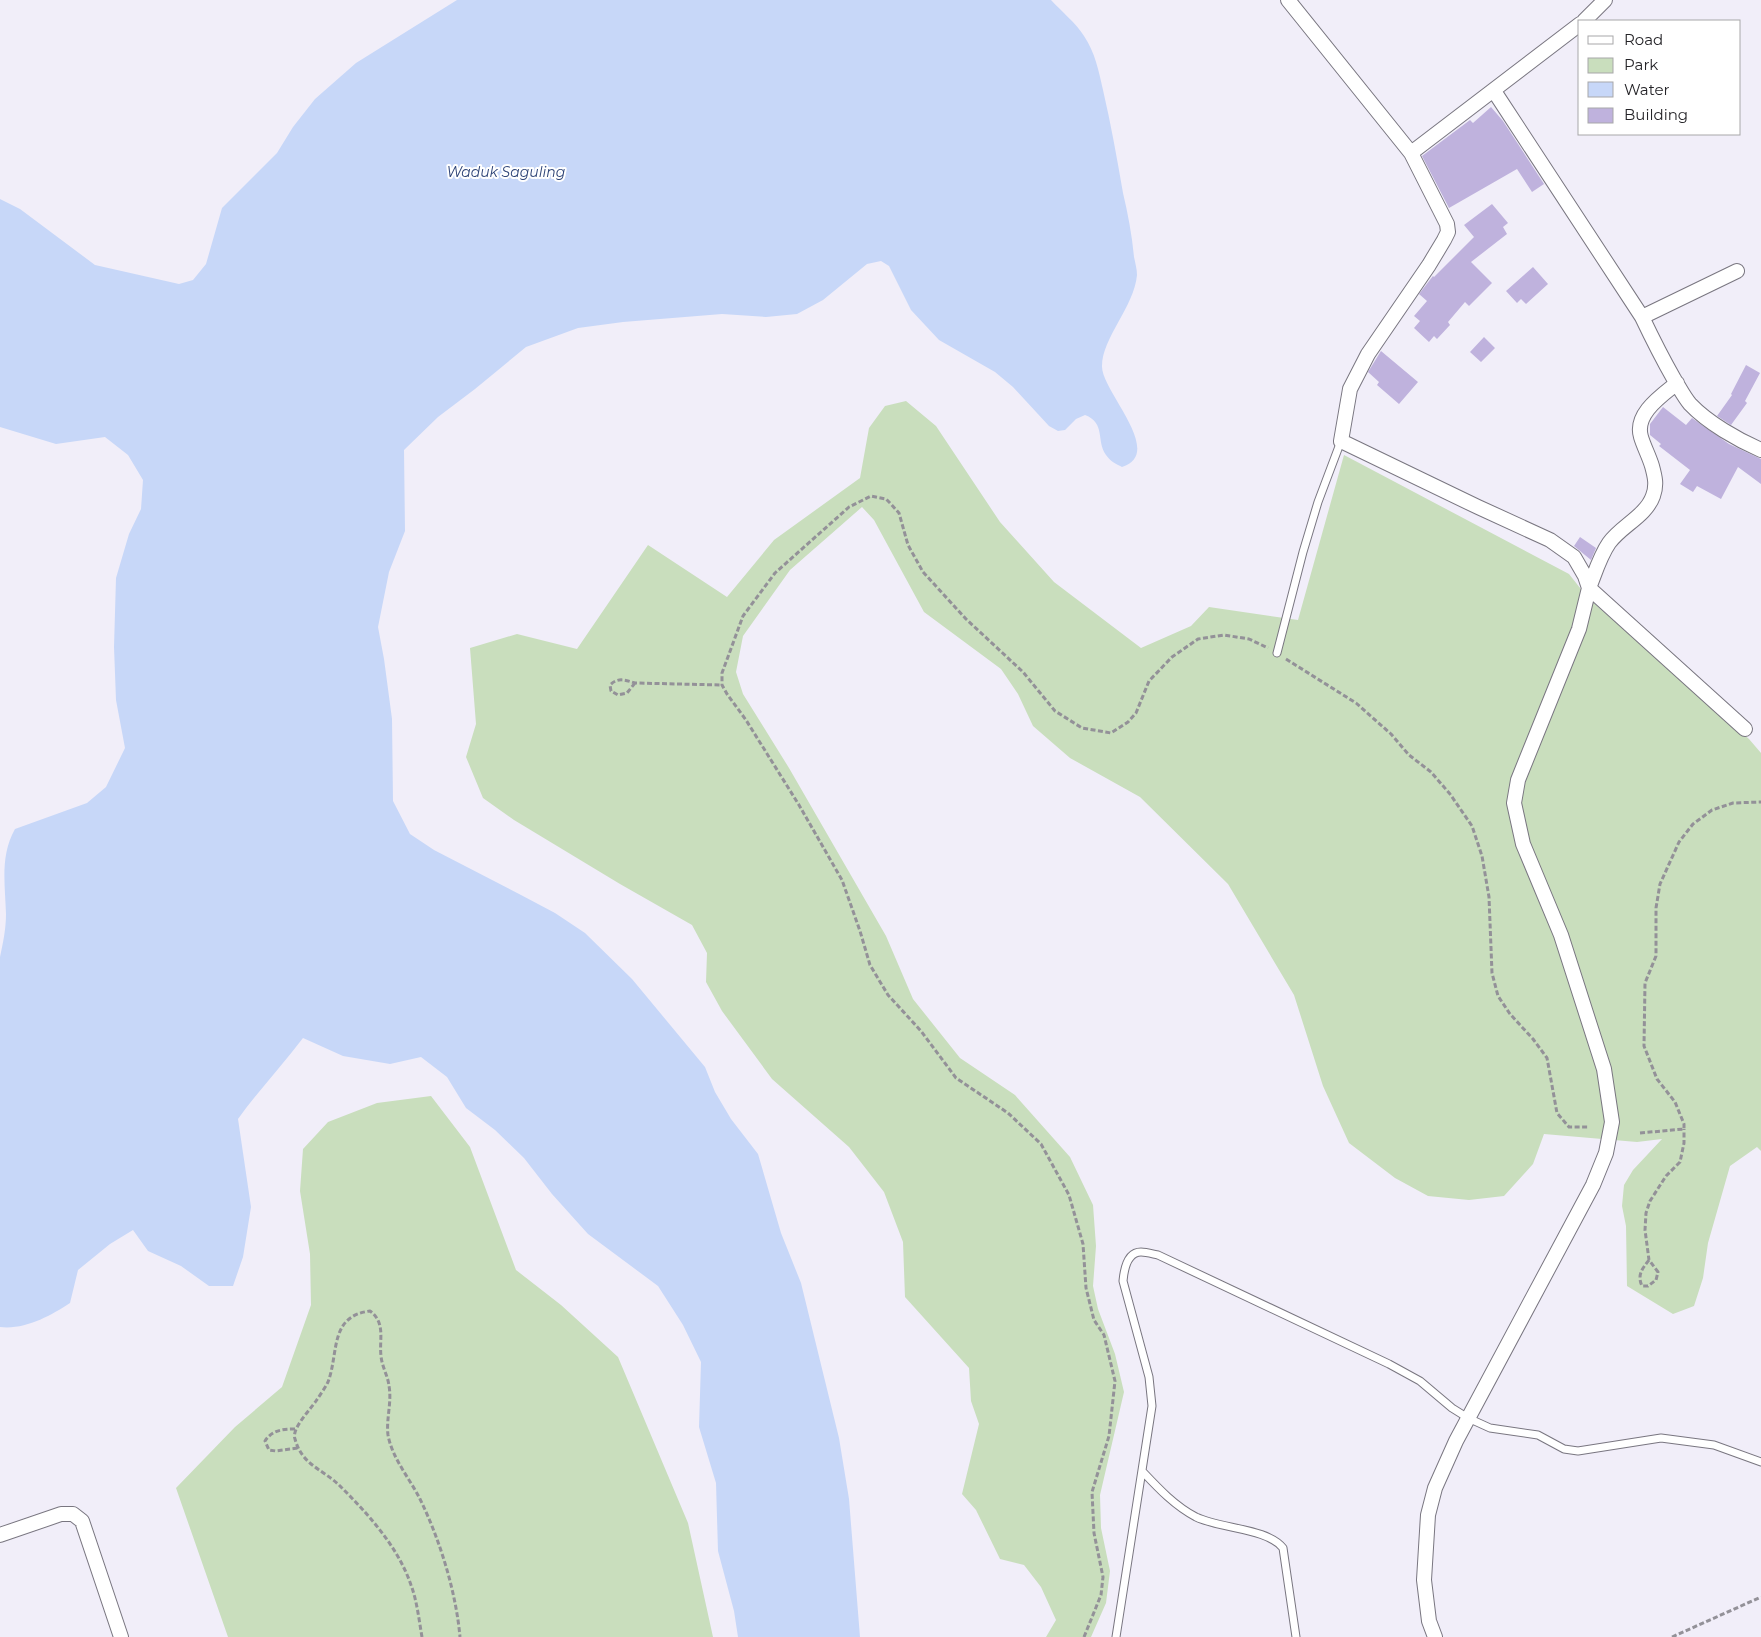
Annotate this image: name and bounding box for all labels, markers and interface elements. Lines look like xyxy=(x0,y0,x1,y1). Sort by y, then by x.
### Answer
legend xyxy=(1578,20,1741,135)
text: Road xyxy=(1624,30,1663,49)
text: Park xyxy=(1624,55,1658,74)
text: Water xyxy=(1624,80,1670,99)
text: Building xyxy=(1624,105,1688,124)
water label: Waduk Saguling xyxy=(447,163,565,181)

